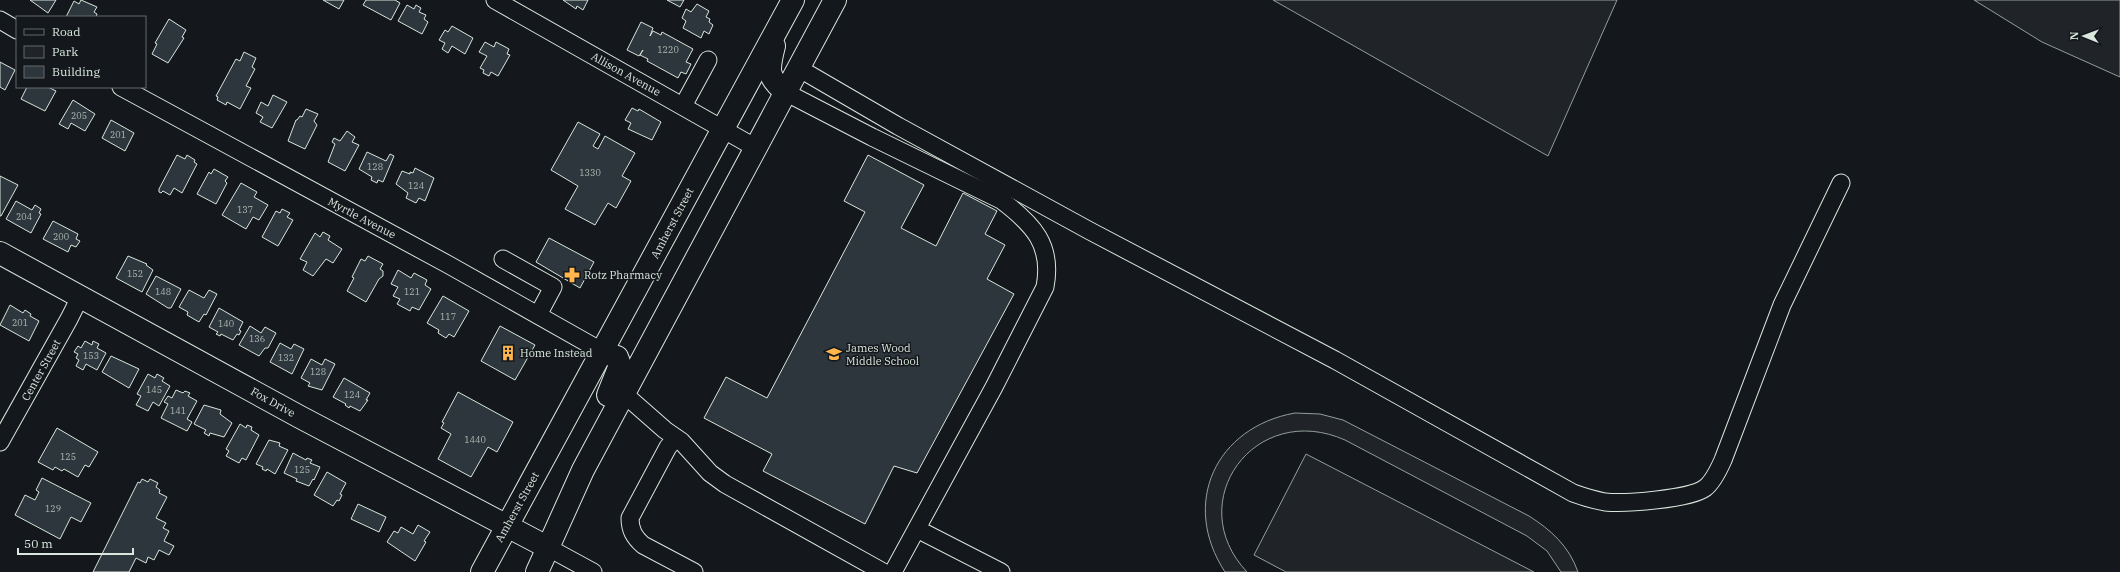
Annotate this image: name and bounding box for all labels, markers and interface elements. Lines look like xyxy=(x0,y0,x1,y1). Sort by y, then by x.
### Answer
legend xyxy=(16,16,146,88)
north arrow xyxy=(2064,16,2104,56)
text: Road xyxy=(52,24,81,39)
text: N xyxy=(2067,31,2081,40)
text: Park xyxy=(52,44,78,59)
house number: 1220 xyxy=(657,44,679,55)
street label: Allison Avenue xyxy=(589,49,663,99)
text: Building xyxy=(52,64,100,79)
house number: 205 xyxy=(71,110,87,121)
house number: 201 xyxy=(110,129,126,140)
house number: 128 xyxy=(367,161,383,172)
house number: 1330 xyxy=(579,167,601,178)
house number: 124 xyxy=(408,180,424,191)
street label: Amherst Street xyxy=(647,185,697,261)
street label: Myrtle Avenue xyxy=(326,194,398,242)
house number: 137 xyxy=(237,204,253,215)
house number: 204 xyxy=(16,211,32,222)
house number: 200 xyxy=(53,231,69,242)
pharmacy icon: Rotz Pharmacy xyxy=(563,266,581,284)
house number: 152 xyxy=(127,268,143,279)
place label: Rotz Pharmacy xyxy=(584,268,662,282)
house number: 148 xyxy=(155,286,171,297)
house number: 121 xyxy=(404,286,420,297)
house number: 117 xyxy=(440,311,456,322)
house number: 201 xyxy=(12,317,28,328)
house number: 140 xyxy=(218,318,234,329)
house number: 136 xyxy=(249,333,265,344)
street label: Center Street xyxy=(18,337,64,403)
place label: James Wood Middle School xyxy=(846,341,919,368)
building icon: Home Instead xyxy=(499,344,517,362)
school or university icon: James Wood Middle School xyxy=(825,345,843,363)
place label: Home Instead xyxy=(520,346,593,360)
house number: 153 xyxy=(83,350,99,361)
house number: 132 xyxy=(278,352,294,363)
house number: 128 xyxy=(310,366,326,377)
house number: 145 xyxy=(146,384,162,395)
street label: Fox Drive xyxy=(248,384,298,420)
house number: 124 xyxy=(344,389,360,400)
house number: 141 xyxy=(170,405,186,416)
house number: 1440 xyxy=(464,434,486,445)
house number: 125 xyxy=(60,451,76,462)
house number: 125 xyxy=(294,464,310,475)
street label: Amherst Street xyxy=(492,469,542,545)
house number: 129 xyxy=(45,503,61,514)
scale bar xyxy=(18,530,133,556)
text: 50 m xyxy=(24,536,53,551)

